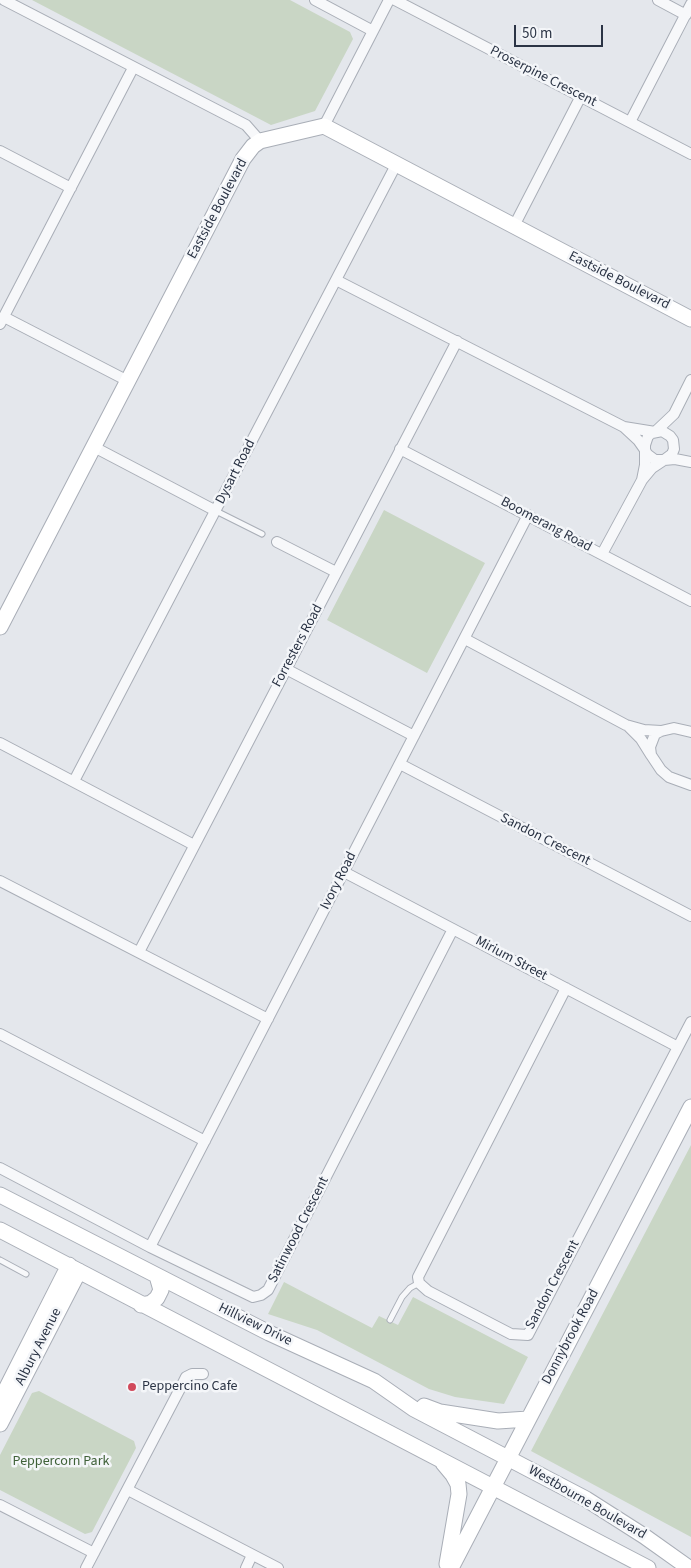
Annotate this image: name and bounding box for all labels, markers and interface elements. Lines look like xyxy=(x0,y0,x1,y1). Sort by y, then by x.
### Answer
scale bar xyxy=(516,15,605,47)
text: 50 m xyxy=(522,23,552,44)
street label: Proserpine Crescent xyxy=(487,43,599,111)
street label: Eastside Boulevard xyxy=(184,156,252,262)
street label: Eastside Boulevard xyxy=(566,248,672,314)
street label: Dysart Road xyxy=(213,437,259,507)
street label: Boomerang Road xyxy=(497,494,595,556)
street label: Forresters Road xyxy=(269,602,327,690)
street label: Sandon Crescent xyxy=(497,810,593,870)
street label: Ivory Road xyxy=(317,849,361,913)
street label: Mirium Street xyxy=(472,933,550,985)
street label: Satinwood Crescent xyxy=(265,1174,333,1286)
street label: Sandon Crescent xyxy=(522,1237,584,1333)
street label: Donnybrook Road xyxy=(539,1286,603,1388)
street label: Hillview Drive xyxy=(215,1300,295,1350)
street label: Albury Avenue xyxy=(12,1306,66,1388)
place label: Peppercino Cafe xyxy=(142,1379,238,1395)
marker: Peppercino Cafe xyxy=(126,1381,138,1393)
park label: Peppercorn Park xyxy=(13,1454,109,1470)
street label: Westbourne Boulevard xyxy=(525,1462,649,1544)

